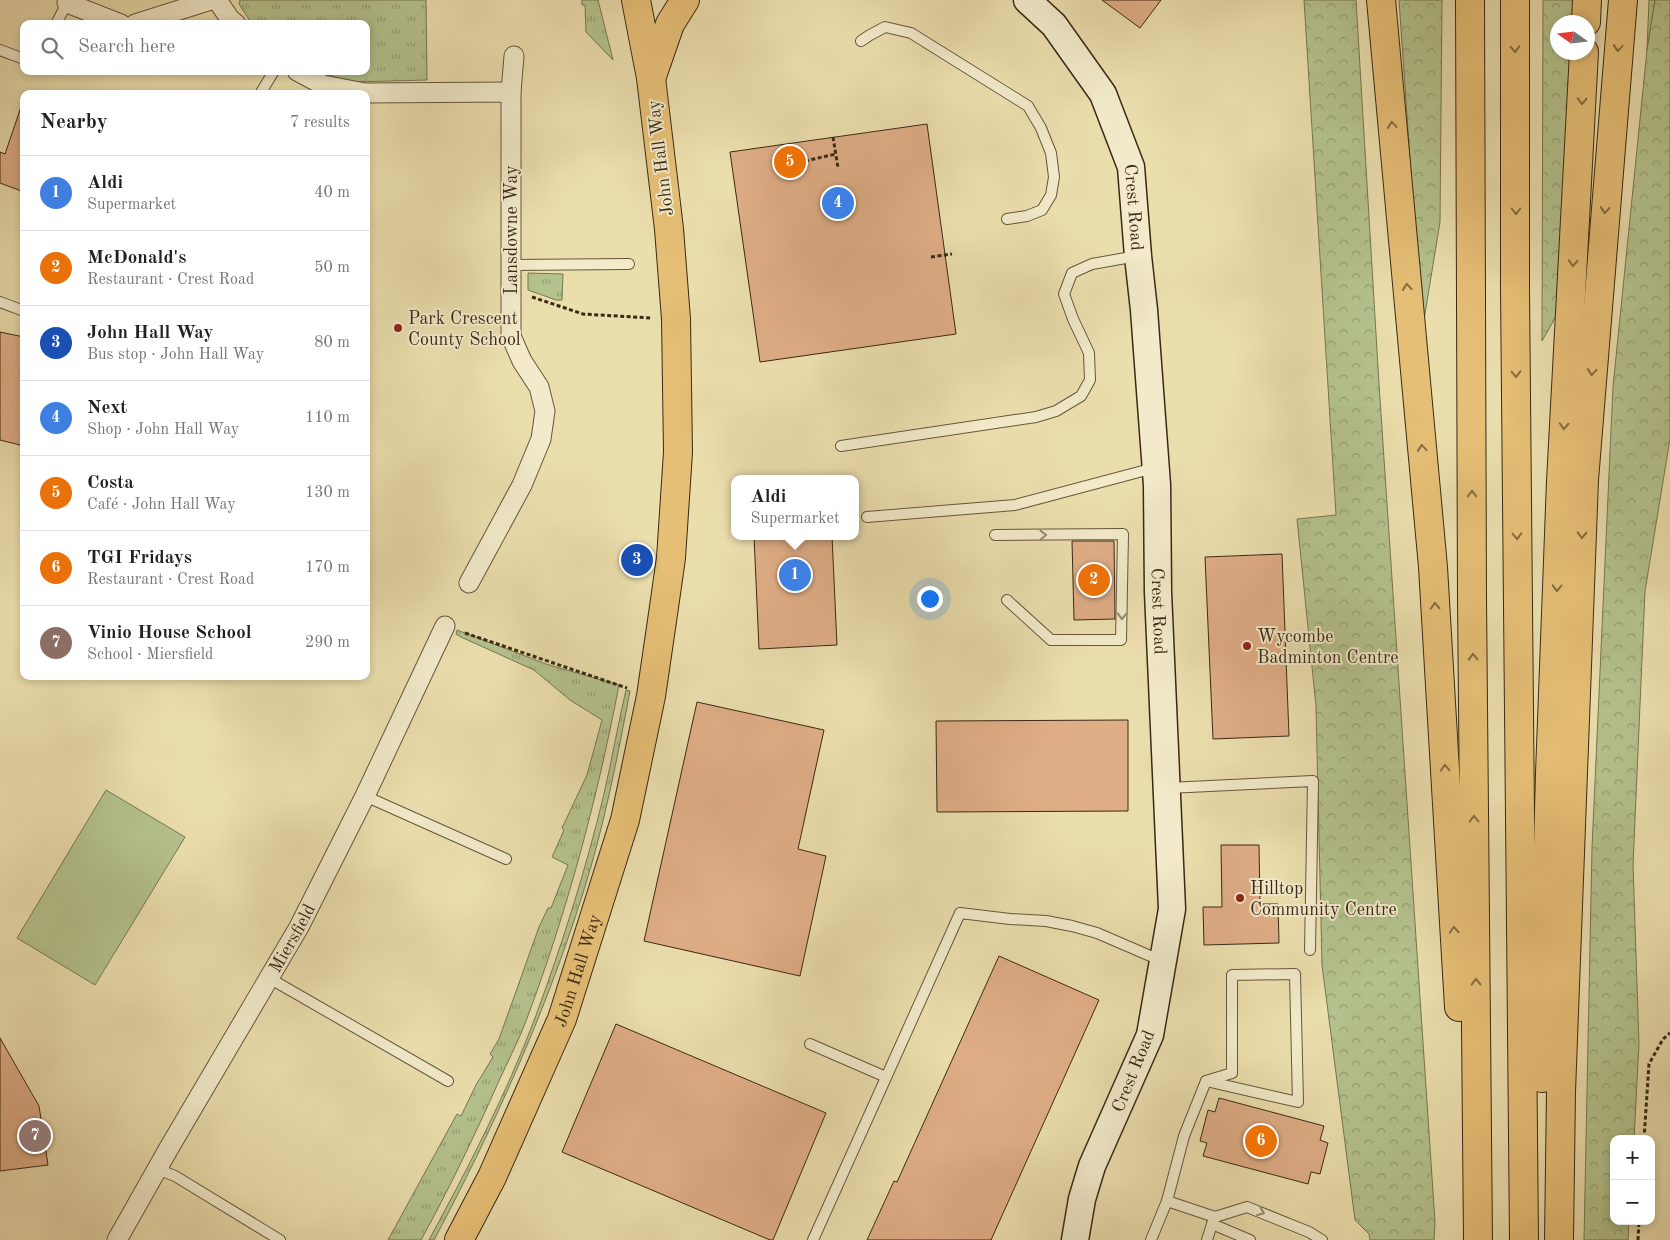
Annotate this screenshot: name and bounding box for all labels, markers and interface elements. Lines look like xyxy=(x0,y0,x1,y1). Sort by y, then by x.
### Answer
north arrow xyxy=(1550,15,1595,60)
search box xyxy=(20,20,370,75)
icon: search xyxy=(38,34,66,62)
text: Search here xyxy=(78,38,175,57)
one-way arrow xyxy=(1510,45,1520,53)
one-way arrow xyxy=(1612,45,1623,53)
one-way arrow xyxy=(1576,97,1587,105)
street label: John Hall Way xyxy=(645,98,677,217)
text: Nearby xyxy=(40,112,108,133)
text: 7 results xyxy=(290,115,350,131)
one-way arrow xyxy=(1387,120,1398,128)
pin: 5 xyxy=(774,143,806,181)
street label: Crest Road xyxy=(1121,163,1146,251)
street label: Lansdowne Way xyxy=(503,165,521,295)
text: Aldi xyxy=(87,174,123,193)
pin: 4 xyxy=(822,184,854,222)
text: 1 xyxy=(51,185,61,201)
text: 40 m xyxy=(314,185,350,201)
text: Supermarket xyxy=(87,197,176,213)
one-way arrow xyxy=(1600,207,1611,215)
one-way arrow xyxy=(1511,208,1521,215)
text: McDonald's xyxy=(87,249,186,268)
text: 2 xyxy=(51,260,61,276)
text: 50 m xyxy=(314,260,350,276)
one-way arrow xyxy=(1567,260,1578,268)
text: Restaurant · Crest Road xyxy=(87,272,254,288)
one-way arrow xyxy=(1402,282,1413,290)
place label: Park Crescent County School xyxy=(408,310,521,349)
marker: Park Crescent County School xyxy=(392,322,404,334)
text: John Hall Way xyxy=(87,324,213,343)
text: 3 xyxy=(51,335,61,351)
text: 80 m xyxy=(314,335,350,351)
text: Bus stop · John Hall Way xyxy=(87,347,264,363)
one-way arrow xyxy=(1587,369,1598,377)
one-way arrow xyxy=(1511,370,1521,378)
text: Next xyxy=(87,399,127,418)
text: 4 xyxy=(51,410,61,426)
text: 110 m xyxy=(305,410,350,426)
text: Shop · John Hall Way xyxy=(87,422,239,438)
one-way arrow xyxy=(1559,422,1570,430)
one-way arrow xyxy=(1417,444,1428,452)
text: Costa xyxy=(87,474,134,493)
popup xyxy=(731,475,859,540)
text: 5 xyxy=(51,485,61,501)
text: 130 m xyxy=(305,485,350,501)
text: Aldi xyxy=(750,488,786,507)
one-way arrow xyxy=(1467,490,1477,498)
text: Café · John Hall Way xyxy=(87,497,236,513)
text: Supermarket xyxy=(750,511,840,527)
one-way arrow xyxy=(1040,530,1048,540)
one-way arrow xyxy=(1576,531,1587,539)
one-way arrow xyxy=(1512,532,1522,540)
pin: 3 xyxy=(621,541,653,579)
text: TGI Fridays xyxy=(87,549,192,568)
pin: 1 xyxy=(779,556,811,594)
text: 6 xyxy=(51,560,61,576)
text: 170 m xyxy=(305,560,350,576)
pin: 2 xyxy=(1078,561,1110,599)
street label: Crest Road xyxy=(1148,568,1169,655)
text: Restaurant · Crest Road xyxy=(87,572,254,588)
one-way arrow xyxy=(1552,584,1562,592)
your location xyxy=(917,586,943,612)
one-way arrow xyxy=(1429,601,1440,609)
one-way arrow xyxy=(1116,612,1127,620)
text: Vinio House School xyxy=(87,624,252,643)
place label: Wycombe Badminton Centre xyxy=(1257,628,1399,667)
text: 7 xyxy=(51,635,61,651)
text: 290 m xyxy=(305,635,350,651)
marker: Wycombe Badminton Centre xyxy=(1241,640,1253,652)
text: School · Miersfield xyxy=(87,647,213,663)
one-way arrow xyxy=(1468,652,1478,660)
one-way arrow xyxy=(1439,764,1450,772)
one-way arrow xyxy=(1469,815,1479,822)
place label: Hilltop Community Centre xyxy=(1250,880,1397,919)
marker: Hilltop Community Centre xyxy=(1234,892,1246,904)
street label: Miersfield xyxy=(266,901,319,976)
street label: John Hall Way xyxy=(552,912,605,1030)
one-way arrow xyxy=(1449,926,1460,934)
one-way arrow xyxy=(1471,977,1481,985)
street label: Crest Road xyxy=(1109,1028,1159,1115)
pin: 7 xyxy=(19,1117,51,1155)
pin: 6 xyxy=(1245,1122,1277,1160)
map controls xyxy=(1610,1135,1655,1225)
button: + xyxy=(1610,1135,1655,1180)
button: − xyxy=(1610,1180,1655,1225)
one-way arrow xyxy=(1256,1206,1265,1217)

